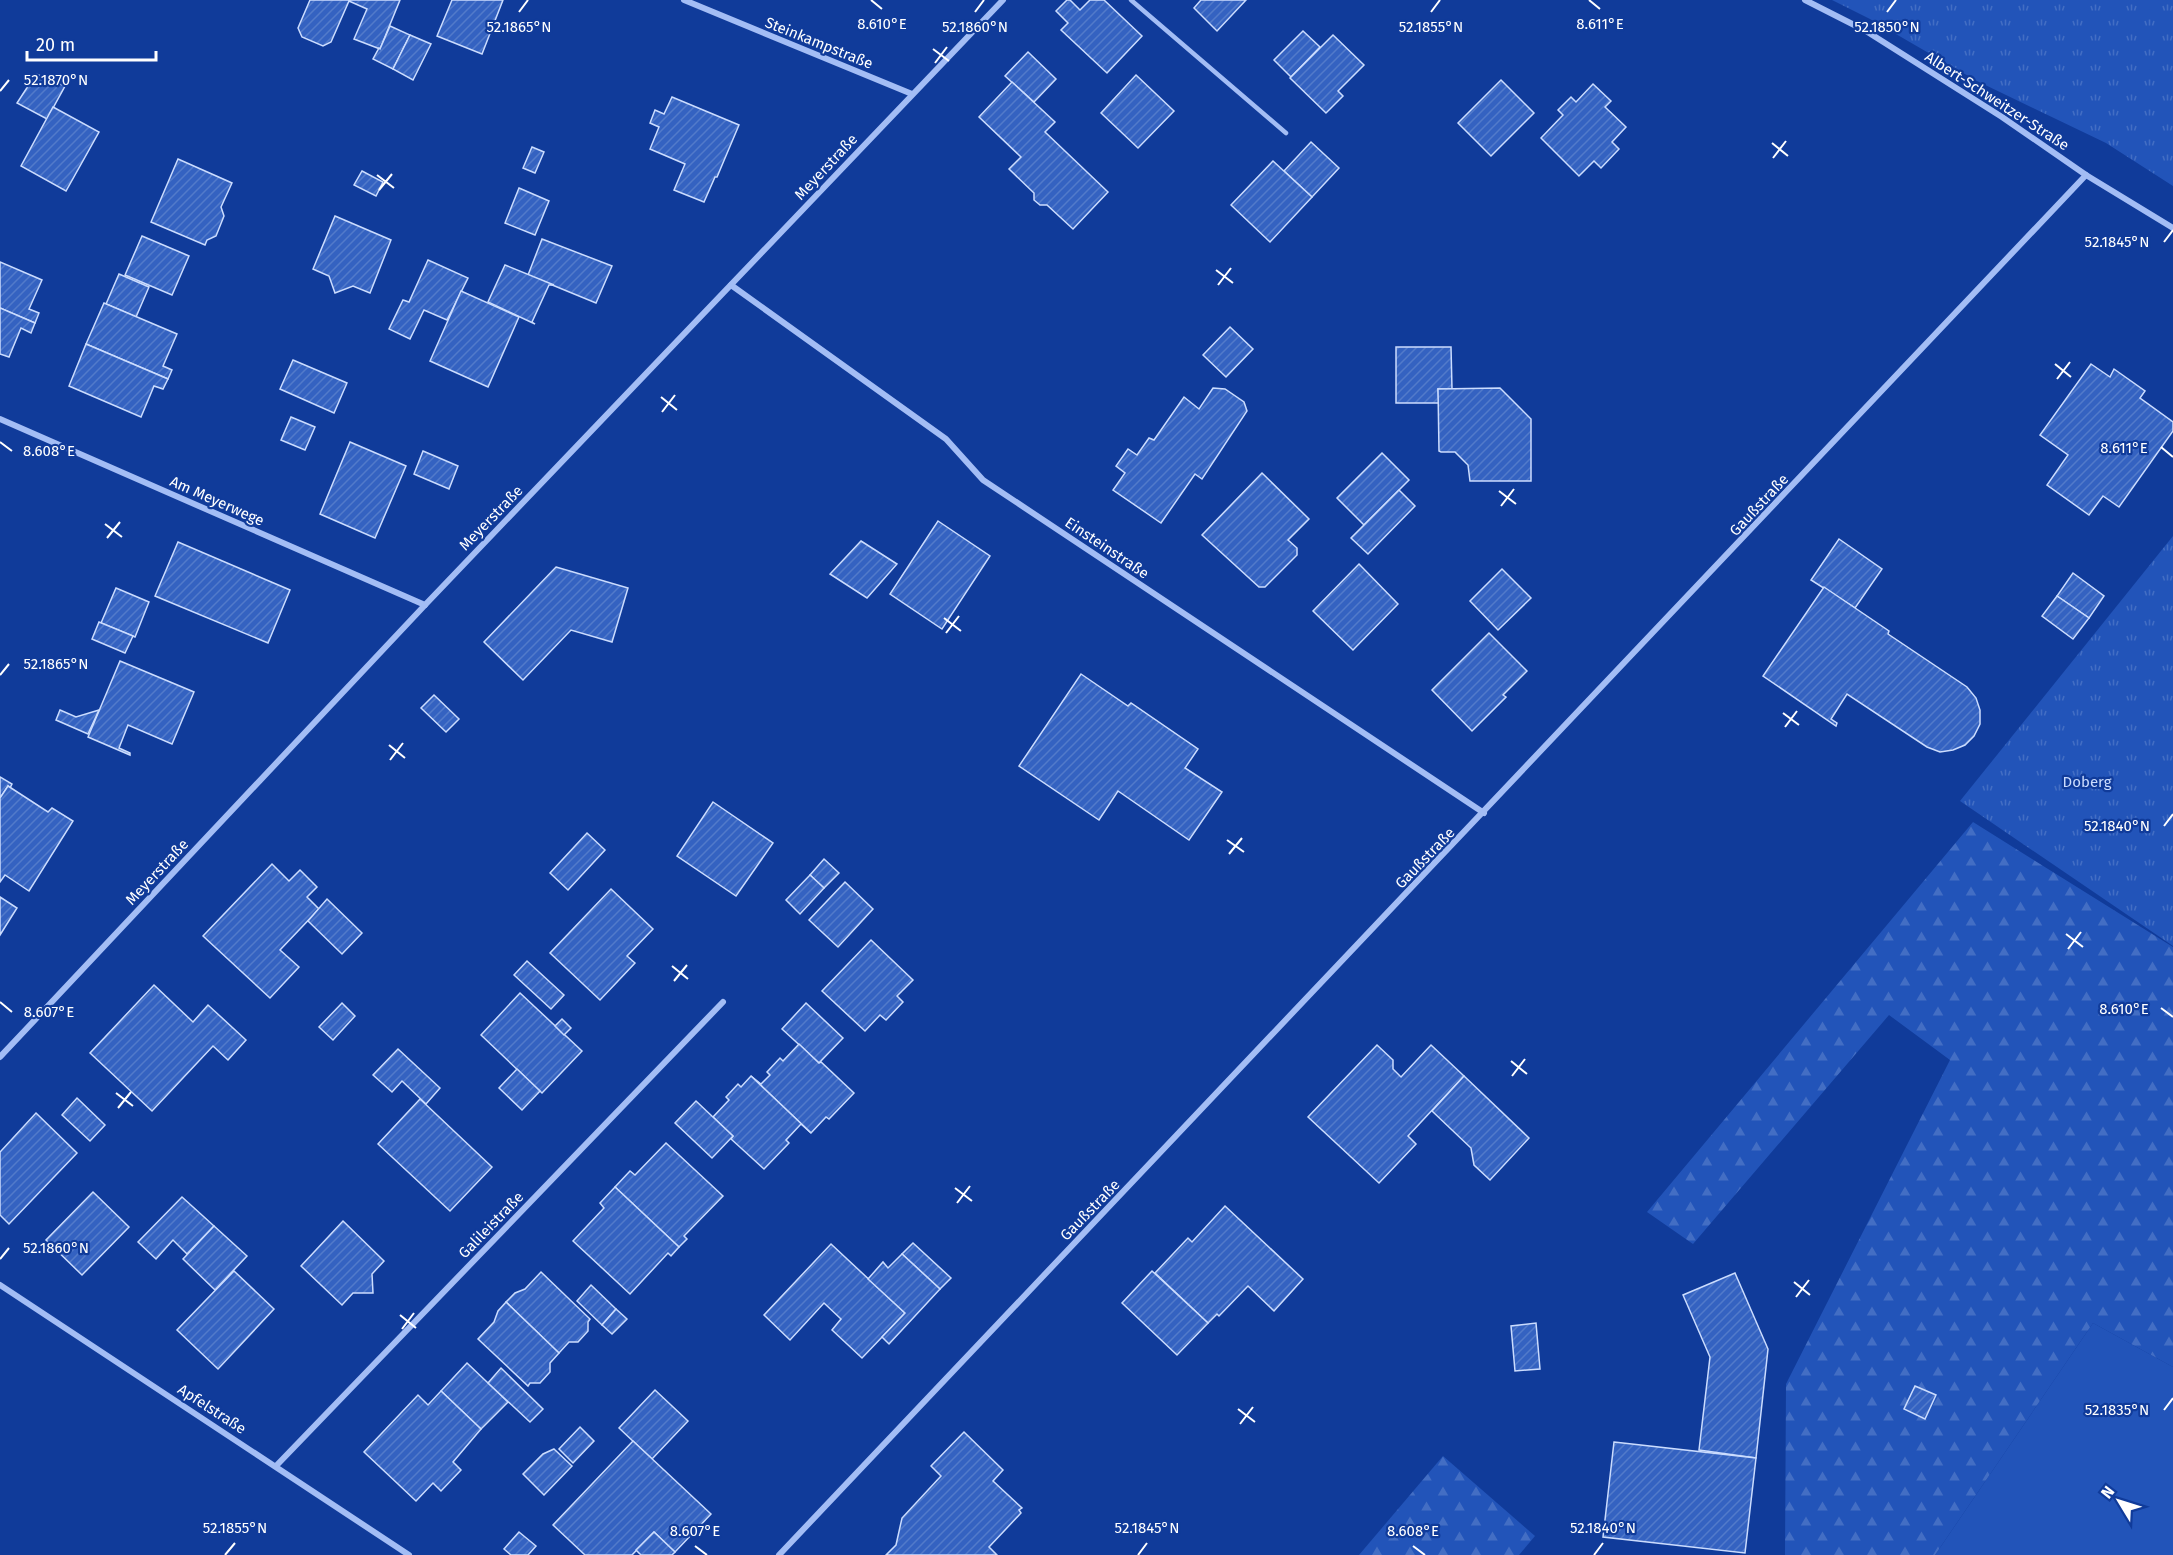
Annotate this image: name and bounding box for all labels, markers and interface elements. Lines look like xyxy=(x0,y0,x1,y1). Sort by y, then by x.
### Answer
street label: Steinkampstraße xyxy=(762,13,876,73)
text: 8.610°E xyxy=(857,15,907,33)
text: 8.611°E xyxy=(1576,15,1624,33)
text: 52.1865°N xyxy=(487,18,552,36)
text: 52.1860°N xyxy=(942,18,1008,36)
text: 52.1855°N xyxy=(1399,18,1463,36)
text: 52.1850°N xyxy=(1854,18,1920,36)
scale bar xyxy=(27,24,156,62)
text: 20 m xyxy=(36,34,75,56)
street label: Albert-Schweitzer-Straße xyxy=(1922,48,2072,154)
text: 52.1870°N xyxy=(24,71,88,89)
street label: Meyerstraße xyxy=(791,130,861,204)
text: 52.1845°N xyxy=(2085,233,2149,251)
text: 8.611°E xyxy=(2100,439,2148,457)
text: 8.608°E xyxy=(23,442,75,460)
street label: Gaußstraße xyxy=(1726,470,1792,540)
street label: Am Meyerwege xyxy=(167,472,267,530)
street label: Meyerstraße xyxy=(455,482,527,554)
street label: Einsteinstraße xyxy=(1062,513,1152,583)
text: 52.1865°N xyxy=(24,655,89,673)
park label: Doberg xyxy=(2063,773,2112,791)
text: 52.1840°N xyxy=(2084,817,2150,835)
street label: Gaußstraße xyxy=(1391,824,1459,892)
street label: Meyerstraße xyxy=(122,835,192,909)
text: 8.610°E xyxy=(2099,1000,2149,1018)
text: 8.607°E xyxy=(24,1003,74,1021)
street label: Gaußstraße xyxy=(1056,1176,1124,1244)
street label: Galileistraße xyxy=(455,1188,527,1262)
text: 52.1860°N xyxy=(23,1239,89,1257)
street label: Apfelstraße xyxy=(174,1380,250,1438)
text: 52.1835°N xyxy=(2085,1401,2149,1419)
north arrow xyxy=(2089,1471,2149,1531)
text: N xyxy=(2097,1482,2118,1502)
text: 52.1855°N xyxy=(203,1519,267,1537)
text: 52.1845°N xyxy=(1115,1519,1179,1537)
text: 52.1840°N xyxy=(1570,1519,1636,1537)
text: 8.607°E xyxy=(670,1522,720,1540)
text: 8.608°E xyxy=(1387,1522,1439,1540)

